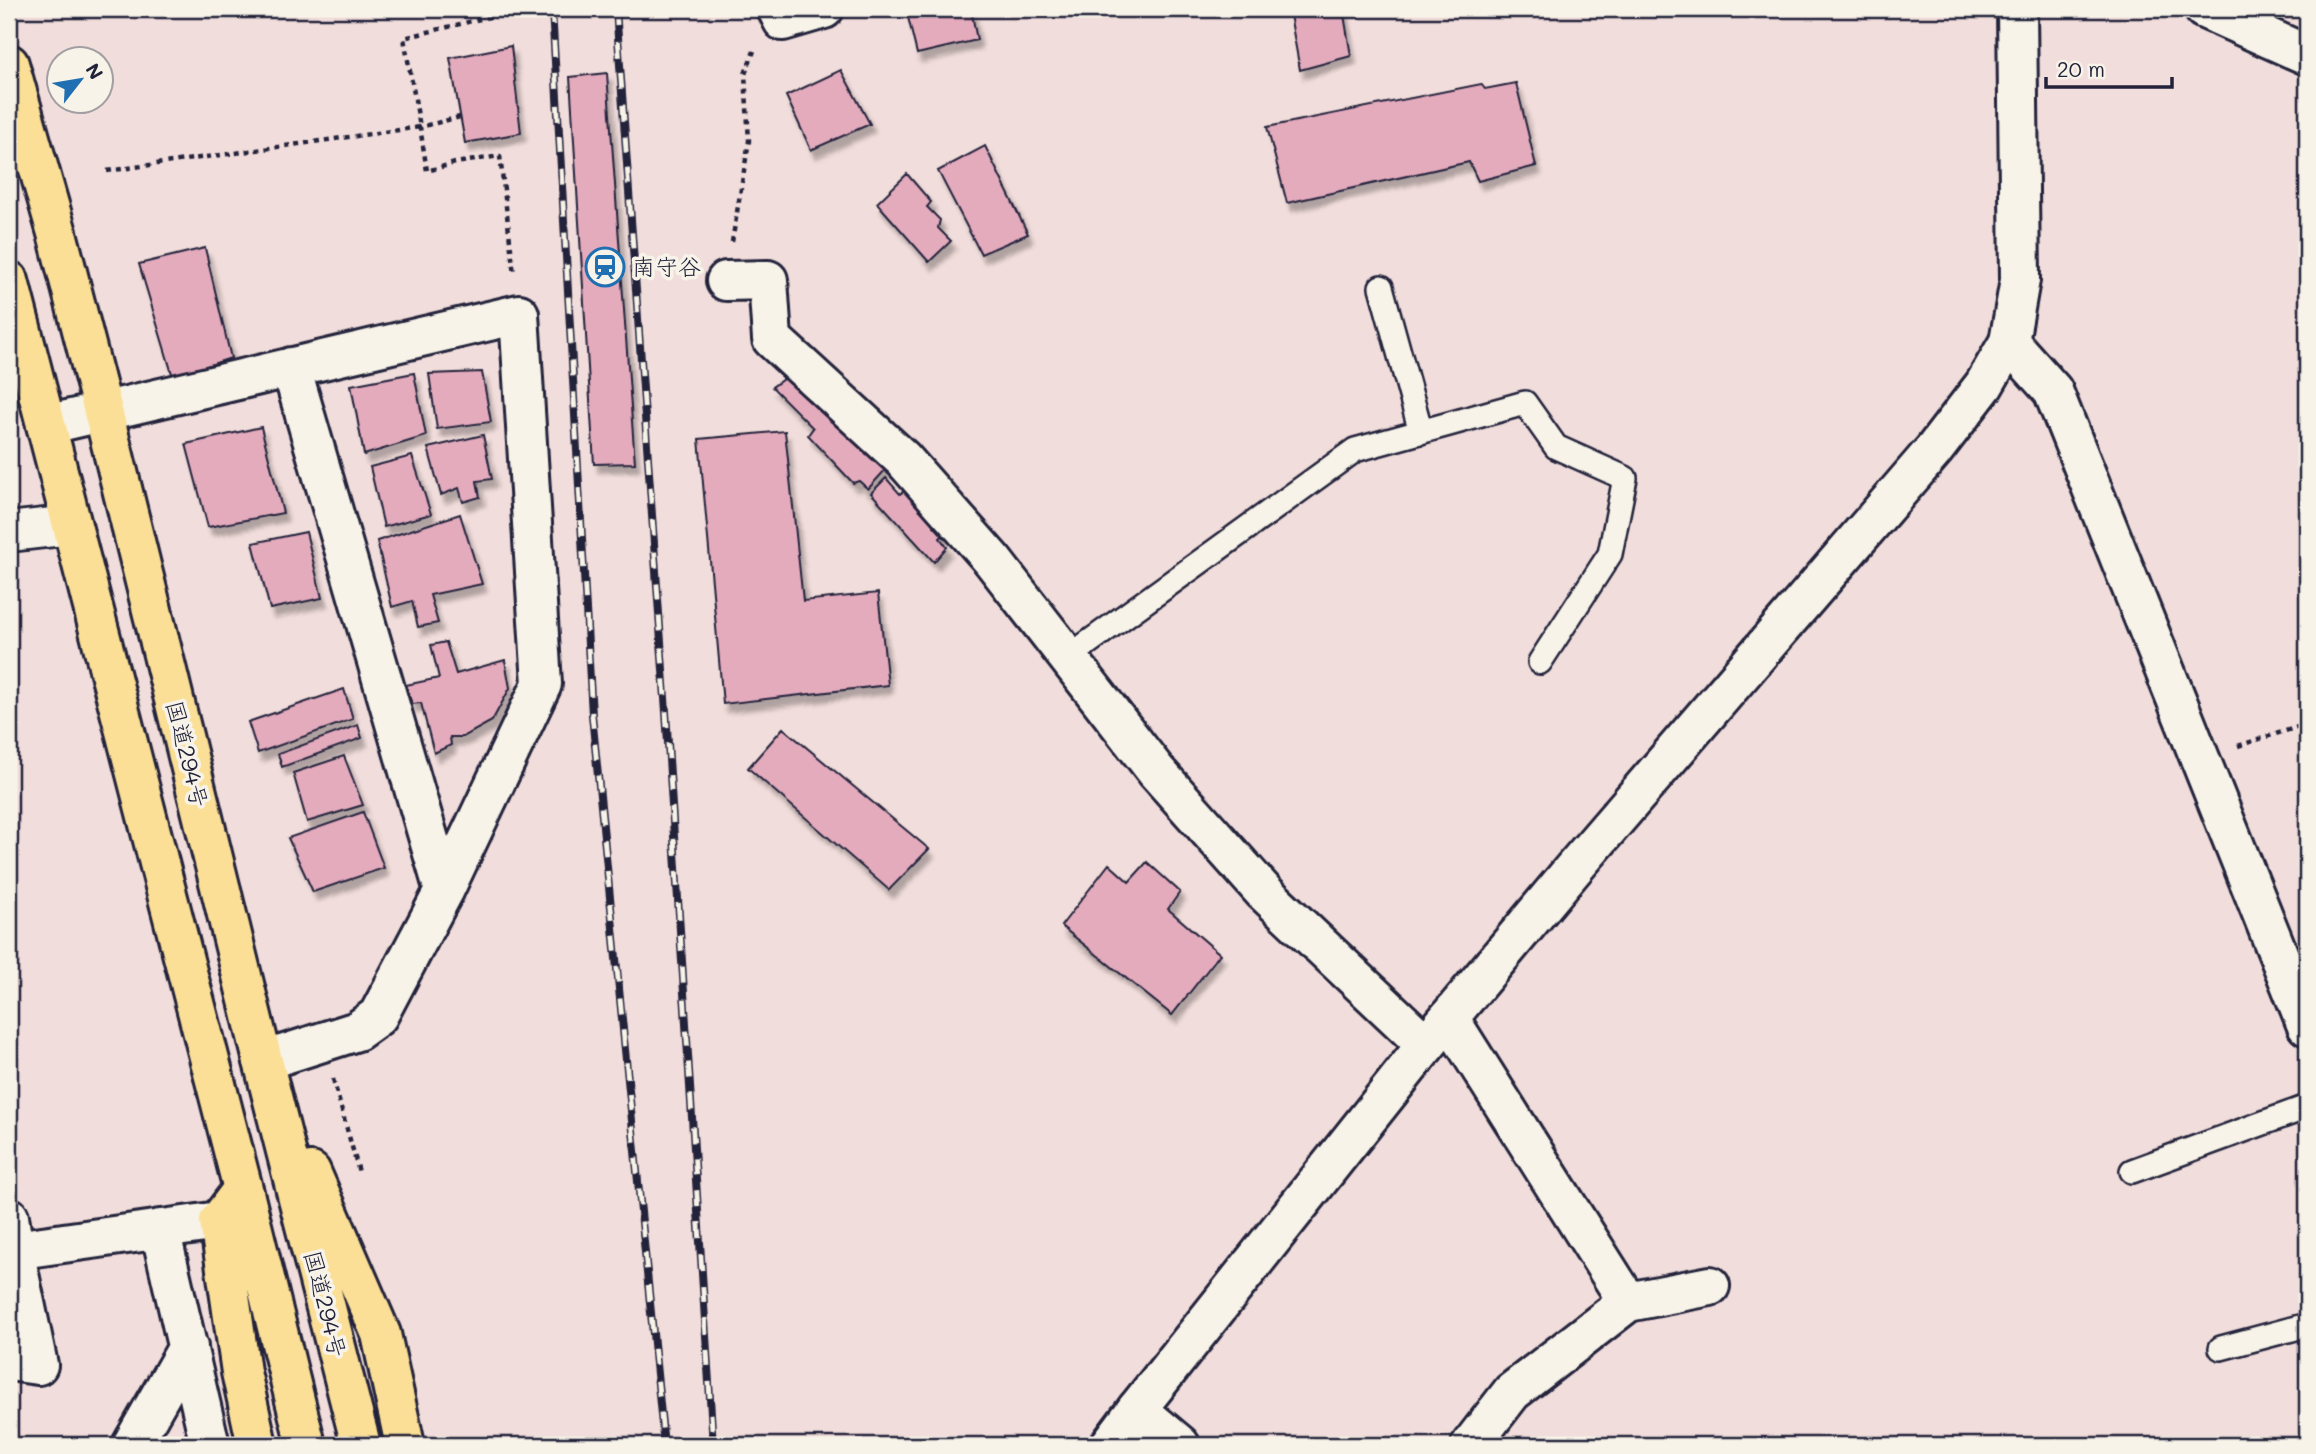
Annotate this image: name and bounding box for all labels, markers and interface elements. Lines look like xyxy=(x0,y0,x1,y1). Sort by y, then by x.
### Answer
north arrow xyxy=(46,46,116,116)
scale bar xyxy=(2046,46,2172,90)
text: 20 m xyxy=(2057,55,2105,82)
text: N xyxy=(81,58,109,84)
station icon: 南守谷 xyxy=(584,246,626,288)
place label: 南守谷 xyxy=(632,251,701,281)
street label: 国道294号 xyxy=(160,697,216,810)
street label: 国道294号 xyxy=(298,1247,354,1360)

